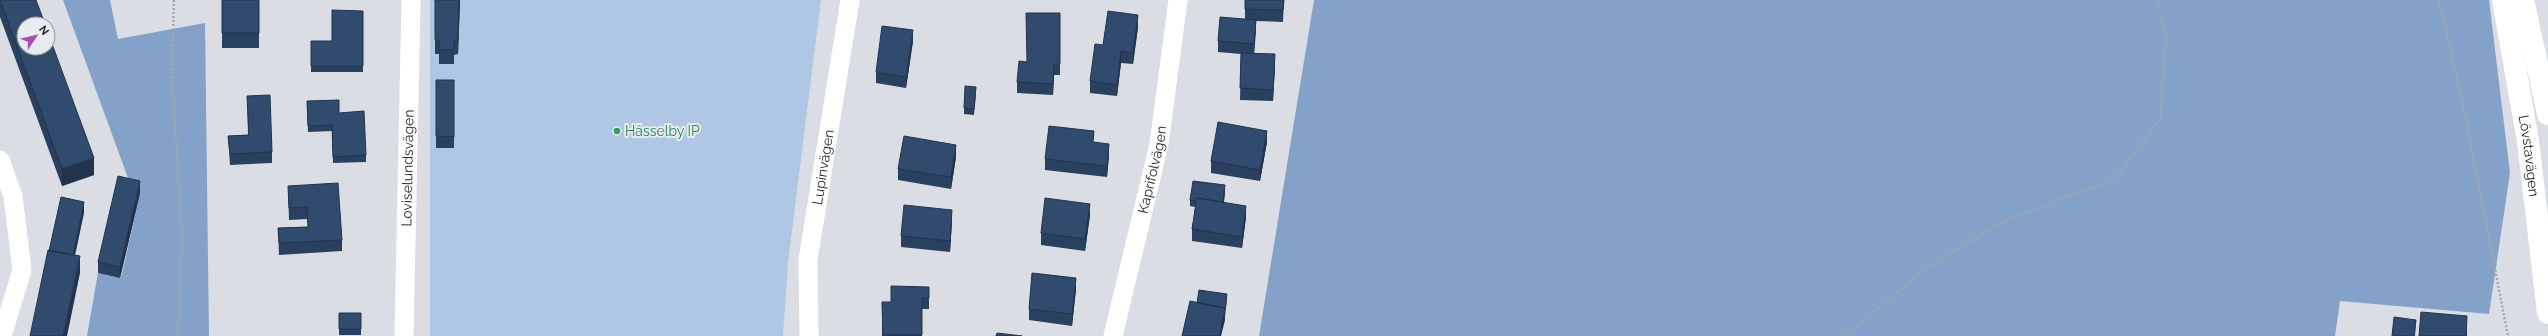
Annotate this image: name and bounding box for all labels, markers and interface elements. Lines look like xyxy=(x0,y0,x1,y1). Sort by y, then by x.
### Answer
north arrow xyxy=(16,16,56,56)
text: N xyxy=(36,23,52,38)
street label: Loviselundsvägen xyxy=(398,109,417,227)
street label: Lövstavägen xyxy=(2516,114,2542,197)
place label: Hässelby IP xyxy=(625,123,700,139)
street label: Kaprifolvägen xyxy=(1135,125,1169,215)
marker: Hässelby IP xyxy=(612,126,622,136)
street label: Lupinvägen xyxy=(809,128,837,206)

